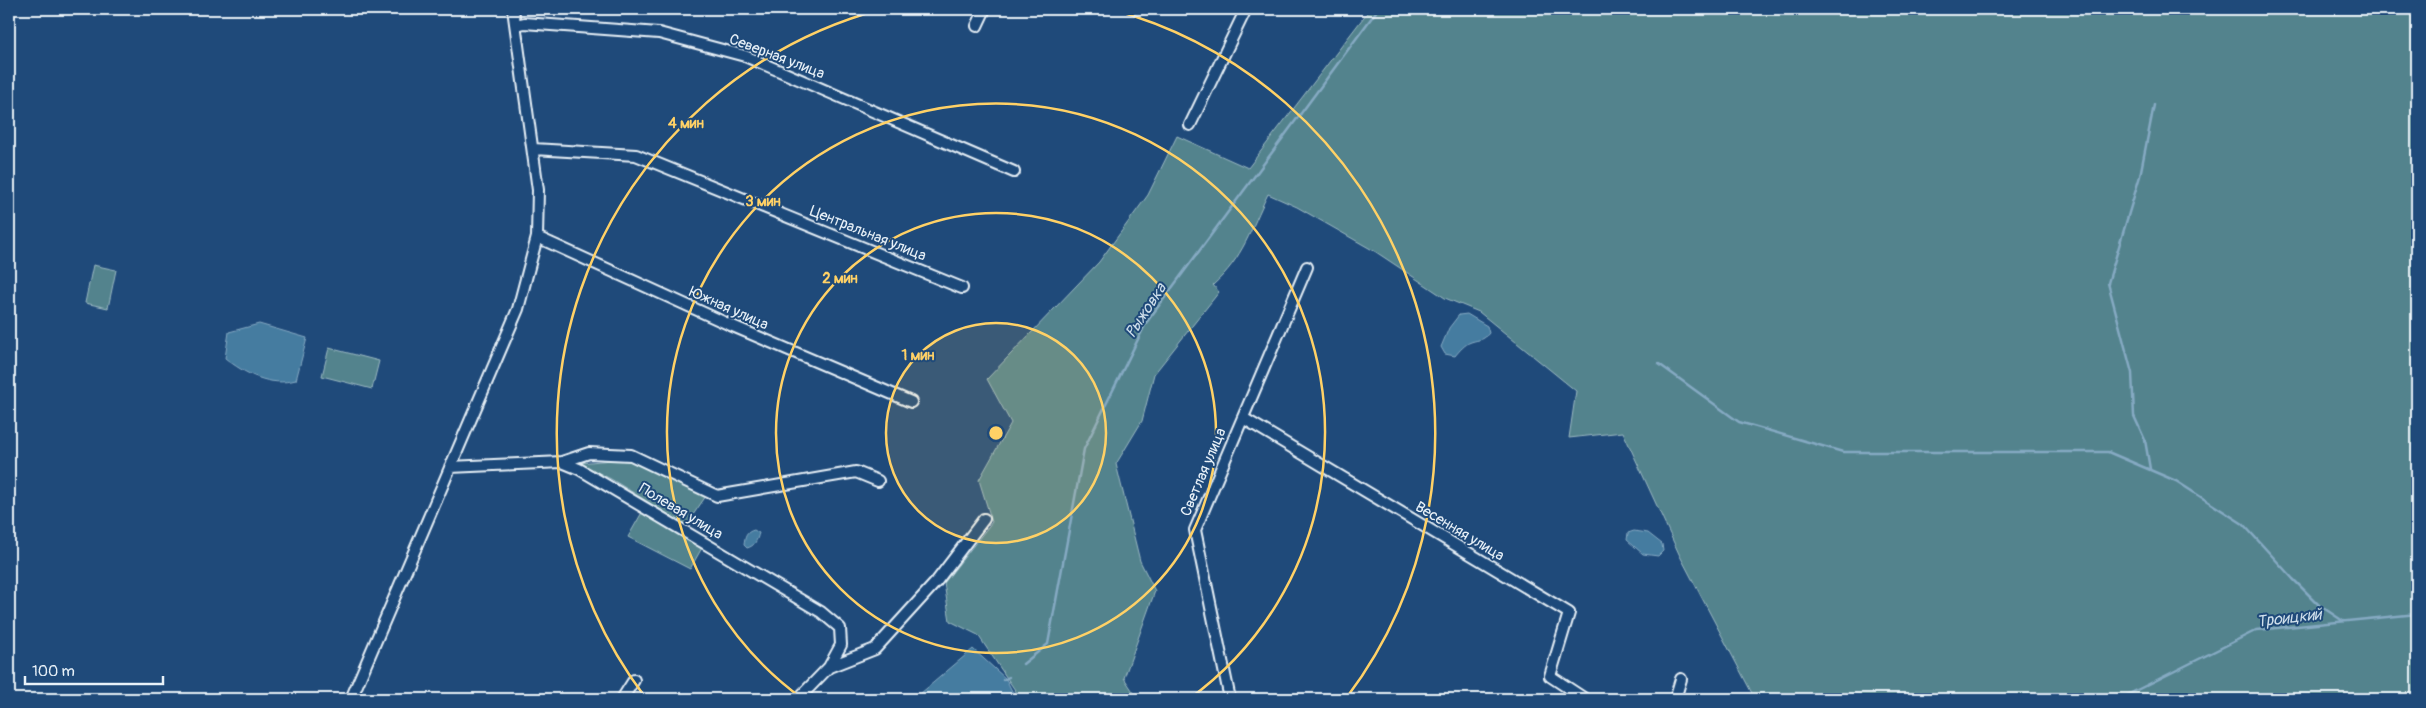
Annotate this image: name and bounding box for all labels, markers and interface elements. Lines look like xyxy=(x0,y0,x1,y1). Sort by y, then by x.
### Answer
street label: Северная улица xyxy=(726,30,827,83)
text: 4 мин xyxy=(668,114,705,133)
text: 3 мин xyxy=(745,192,781,211)
street label: Центральная улица xyxy=(807,201,929,266)
text: 2 мин xyxy=(822,269,858,288)
water label: Рыжовка xyxy=(1121,278,1172,341)
street label: Южная улица xyxy=(686,283,771,334)
text: 1 мин xyxy=(901,346,935,365)
centre of rings xyxy=(987,424,1005,442)
street label: Светлая улица xyxy=(1176,425,1231,519)
street label: Полевая улица xyxy=(635,479,726,544)
street label: Весенняя улица xyxy=(1412,497,1508,565)
water label: Троицкий xyxy=(2256,604,2324,632)
scale bar xyxy=(25,653,162,685)
text: 100 m xyxy=(32,662,75,681)

